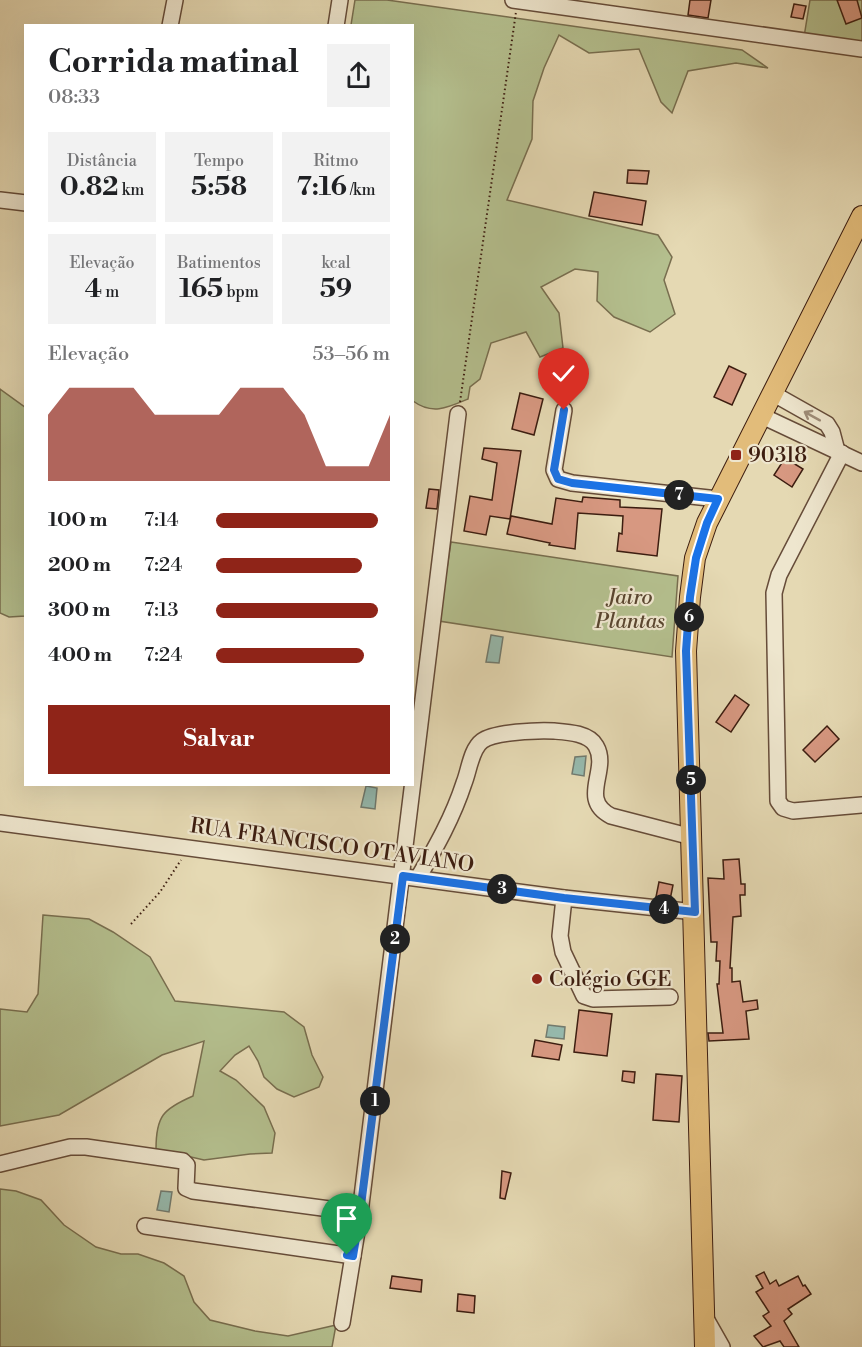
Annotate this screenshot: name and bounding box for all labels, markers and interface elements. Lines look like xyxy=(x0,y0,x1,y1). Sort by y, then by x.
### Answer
text: Corrida matinal xyxy=(48,42,299,83)
button: share xyxy=(327,44,390,107)
text: 08:33 xyxy=(48,85,100,110)
text: Distância xyxy=(67,151,137,171)
text: Tempo xyxy=(194,151,244,171)
text: Ritmo xyxy=(314,151,358,171)
text: 0.82 xyxy=(60,171,119,203)
text: 5:58 xyxy=(191,171,247,203)
text: 7:16 xyxy=(296,171,347,203)
text: km xyxy=(119,180,144,200)
text: /km xyxy=(347,180,376,200)
text: Elevação xyxy=(70,253,134,273)
text: Batimentos xyxy=(177,253,261,273)
text: kcal xyxy=(321,253,351,273)
text: 4 xyxy=(85,273,102,305)
text: 165 xyxy=(179,273,223,305)
text: 59 xyxy=(320,273,352,305)
text: m xyxy=(102,282,119,302)
text: bpm xyxy=(223,282,259,302)
text: Elevação xyxy=(48,342,129,367)
text: 53–56 m xyxy=(312,342,390,367)
pin xyxy=(538,348,589,410)
icon: check xyxy=(547,357,580,390)
one-way arrow xyxy=(804,410,821,422)
place label: 90318 xyxy=(748,443,807,469)
marker: 90318 xyxy=(729,448,743,462)
pin: 7 xyxy=(664,480,694,510)
text: 7 xyxy=(674,485,684,505)
text: 100 m xyxy=(48,508,107,533)
text: 7:14 xyxy=(144,508,179,533)
text: 200 m xyxy=(48,553,111,578)
text: 7:24 xyxy=(144,553,182,578)
park label: Jairo Plantas xyxy=(594,585,665,635)
text: 300 m xyxy=(48,598,111,623)
text: 7:13 xyxy=(144,598,179,623)
pin: 6 xyxy=(674,602,704,632)
text: 6 xyxy=(684,607,694,627)
text: 400 m xyxy=(48,643,112,668)
text: 7:24 xyxy=(144,643,182,668)
button: Salvar xyxy=(48,705,390,774)
pin: 5 xyxy=(676,765,706,795)
text: 5 xyxy=(686,770,696,790)
street label: RUA FRANCISCO OTAVIANO xyxy=(188,813,476,879)
pin: 3 xyxy=(487,874,517,904)
text: 3 xyxy=(497,879,507,899)
pin: 4 xyxy=(649,894,679,924)
text: 4 xyxy=(659,899,669,919)
pin: 2 xyxy=(380,924,410,954)
text: 2 xyxy=(390,929,400,949)
place label: Colégio GGE xyxy=(549,967,671,993)
marker: Colégio GGE xyxy=(530,972,544,986)
pin: 1 xyxy=(360,1086,390,1116)
text: 1 xyxy=(371,1091,379,1111)
pin xyxy=(321,1193,372,1255)
icon: arrive xyxy=(330,1202,363,1235)

